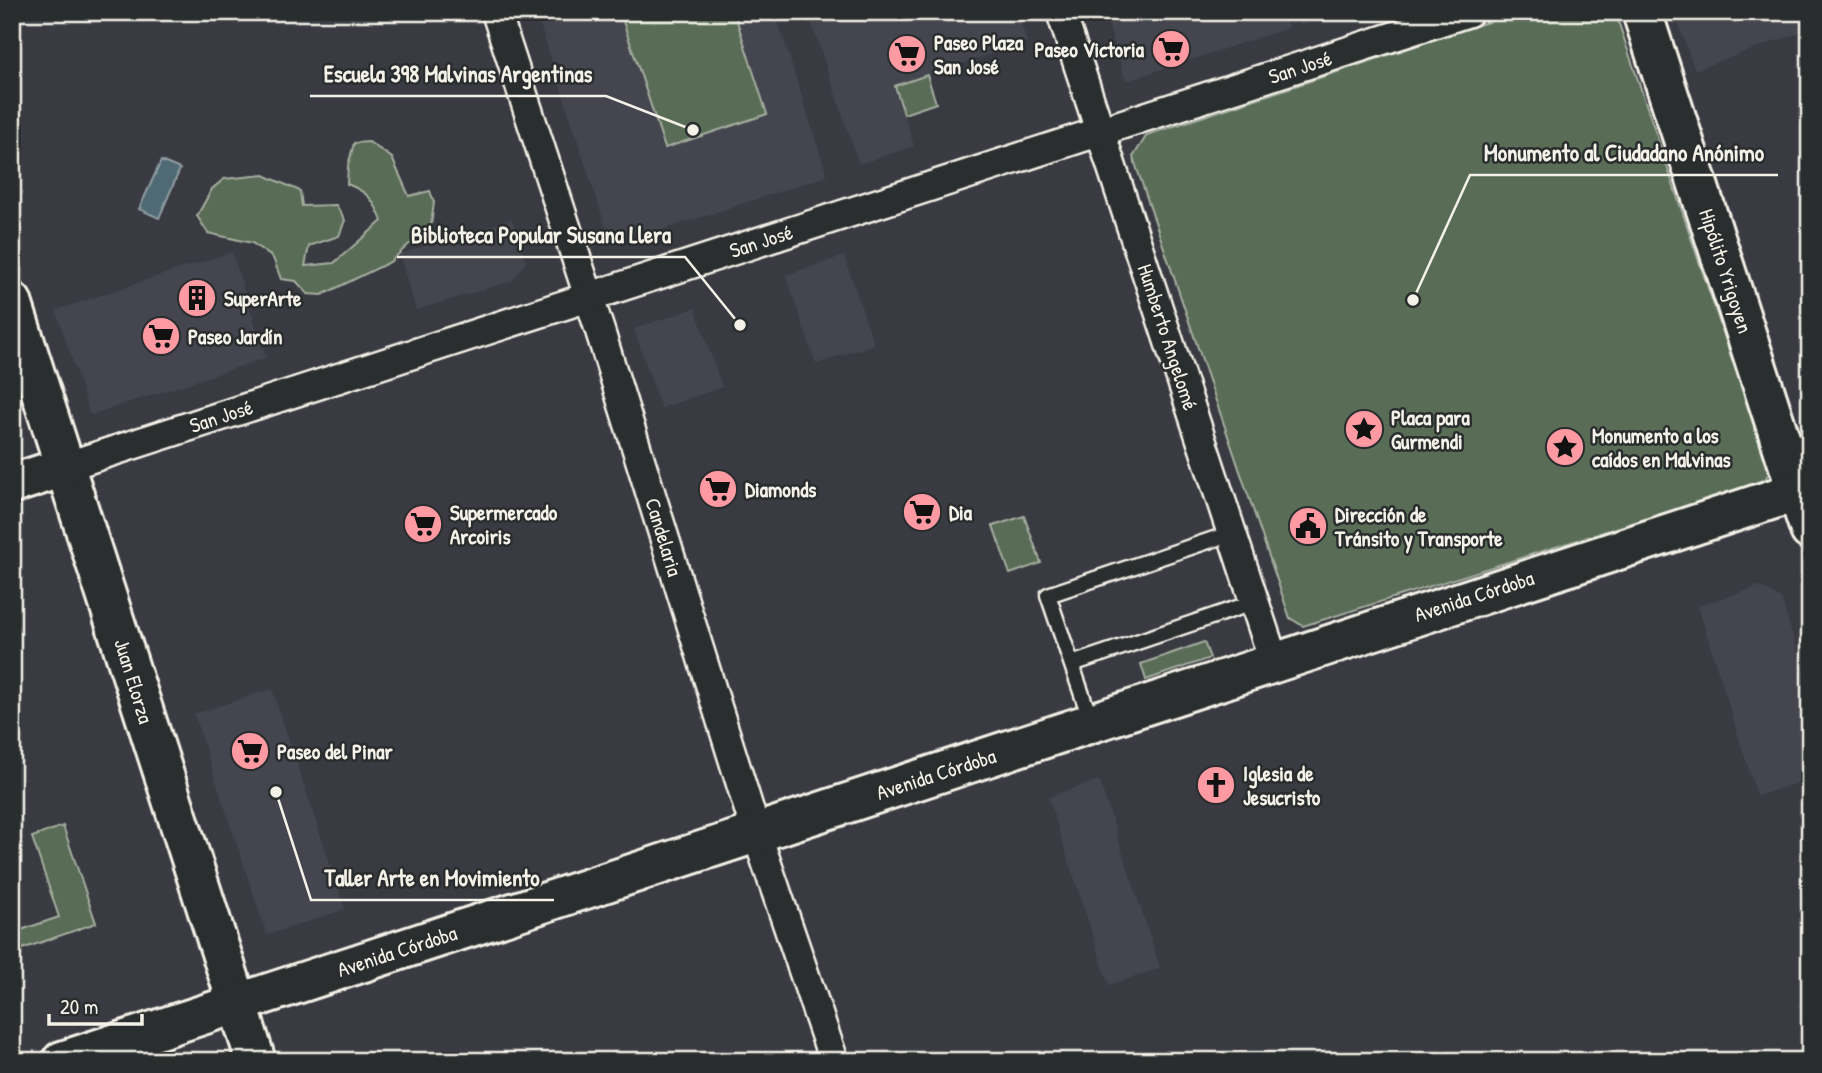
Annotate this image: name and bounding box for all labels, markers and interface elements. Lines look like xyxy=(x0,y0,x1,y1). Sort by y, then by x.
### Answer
place label: Paseo Plaza San José xyxy=(934,28,1024,81)
supermarket icon: Paseo Victoria xyxy=(1150,28,1192,70)
supermarket icon: Paseo Plaza San José xyxy=(886,33,928,75)
place label: Paseo Victoria xyxy=(1035,35,1145,64)
street label: San José xyxy=(1265,43,1335,91)
callout: Escuela 398 Malvinas Argentinas xyxy=(310,52,606,96)
text: Escuela 398 Malvinas Argentinas xyxy=(324,58,592,90)
callout: Monumento al Ciudadano Anónimo xyxy=(1470,131,1778,175)
text: Monumento al Ciudadano Anónimo xyxy=(1484,137,1765,168)
street label: Hipólito Yrigoyen xyxy=(1692,205,1760,337)
callout: Biblioteca Popular Susana Llera xyxy=(397,213,685,257)
street label: San José xyxy=(726,217,796,265)
text: Biblioteca Popular Susana Llera xyxy=(411,219,671,251)
street label: Humberto Angelomé xyxy=(1131,260,1205,414)
building icon: SuperArte xyxy=(176,277,218,319)
place label: SuperArte xyxy=(224,284,302,314)
supermarket icon: Paseo Jardín xyxy=(140,315,182,357)
place label: Paseo Jardín xyxy=(188,322,283,351)
street label: San José xyxy=(186,392,256,440)
place label: Placa para Gurmendi xyxy=(1391,403,1470,456)
place icon: Placa para Gurmendi xyxy=(1343,408,1385,450)
place label: Monumento a los caídos en Malvinas xyxy=(1592,421,1731,474)
place icon: Monumento a los caídos en Malvinas xyxy=(1544,426,1586,468)
supermarket icon: Diamonds xyxy=(697,468,739,510)
place label: Diamonds xyxy=(745,475,816,504)
supermarket icon: Dia xyxy=(901,491,943,533)
street label: Candelaria xyxy=(638,494,690,580)
place label: Supermercado Arcoiris xyxy=(450,498,558,551)
place label: Dia xyxy=(949,498,973,527)
place label: Dirección de Tránsito y Transporte xyxy=(1334,500,1503,554)
supermarket icon: Supermercado Arcoiris xyxy=(402,503,444,545)
public building icon: Dirección de Tránsito y Transporte xyxy=(1287,505,1329,547)
street label: Avenida Córdoba xyxy=(1411,563,1537,629)
street label: Juan Elorza xyxy=(107,635,161,727)
supermarket icon: Paseo del Pinar xyxy=(229,730,271,772)
place label: Paseo del Pinar xyxy=(277,737,394,766)
street label: Avenida Córdoba xyxy=(873,741,999,807)
place label: Iglesia de Jesucristo xyxy=(1243,759,1321,812)
church icon: Iglesia de Jesucristo xyxy=(1195,764,1237,806)
callout: Taller Arte en Movimiento xyxy=(311,856,554,900)
text: Taller Arte en Movimiento xyxy=(323,862,540,893)
street label: Avenida Córdoba xyxy=(334,918,460,984)
scale bar xyxy=(49,982,142,1026)
text: 20 m xyxy=(60,992,98,1021)

